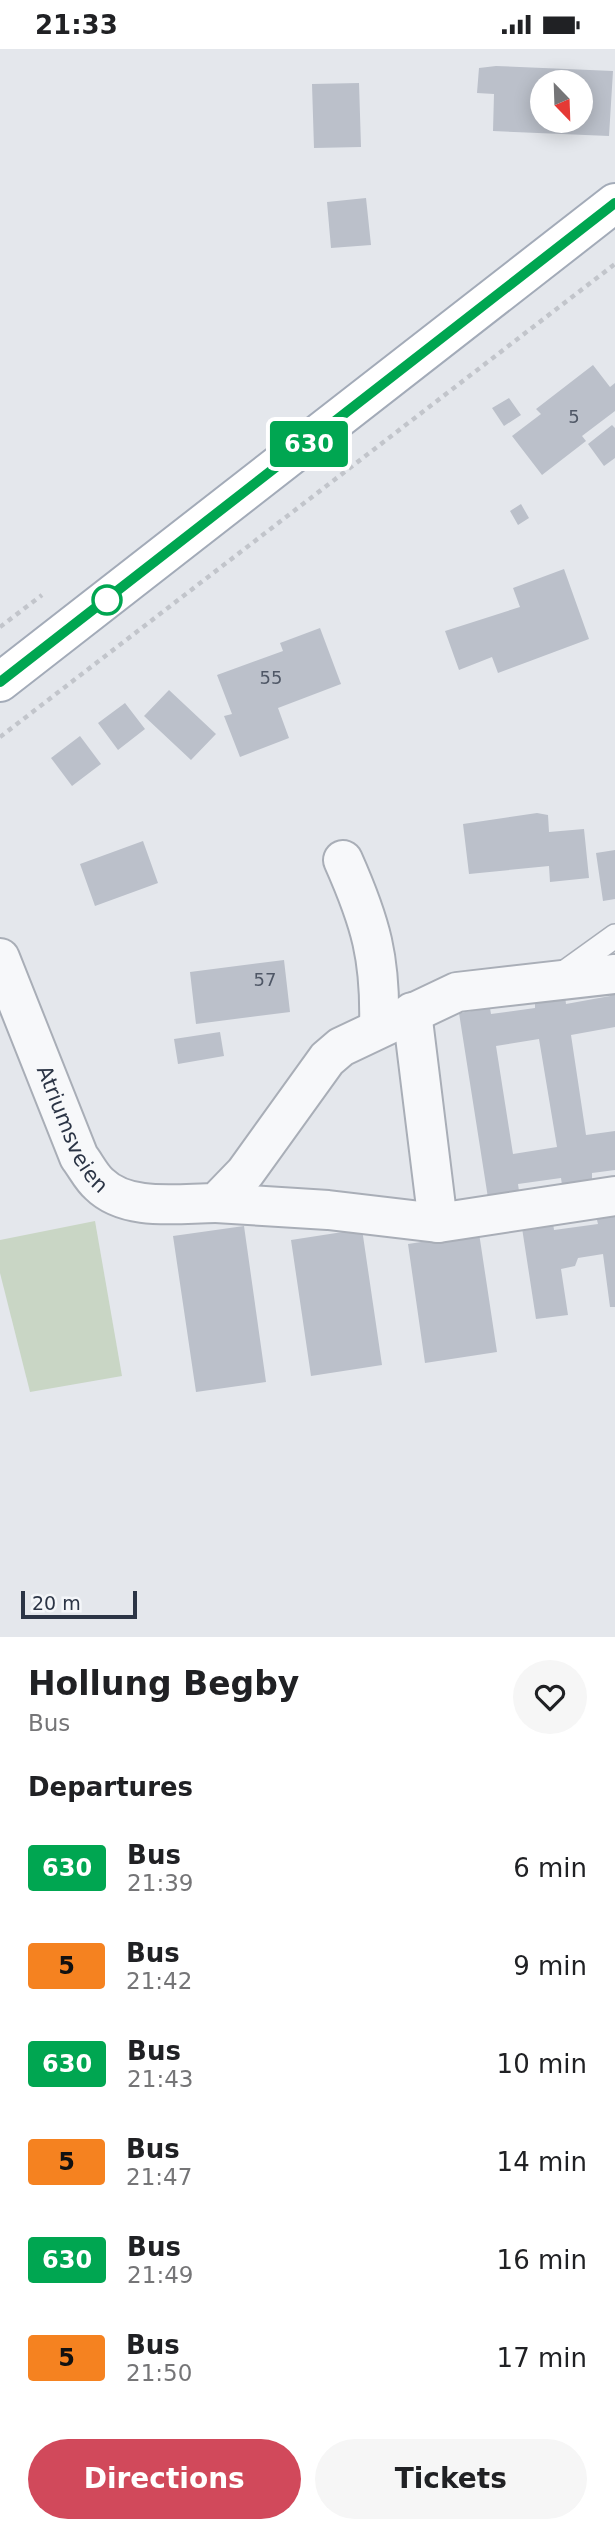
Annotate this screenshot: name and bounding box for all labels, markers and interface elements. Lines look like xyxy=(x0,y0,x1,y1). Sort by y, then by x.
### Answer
text: 21:33 xyxy=(35,10,118,40)
north arrow xyxy=(530,70,593,133)
map controls xyxy=(530,70,593,133)
house number: 5 xyxy=(568,406,580,427)
line badge: 630 xyxy=(269,421,349,467)
text: 630 xyxy=(284,430,334,458)
unlabelled marker xyxy=(92,585,122,615)
house number: 55 xyxy=(260,667,282,688)
house number: 57 xyxy=(254,969,276,990)
street label: Atriumsveien xyxy=(32,1062,113,1198)
scale bar xyxy=(21,1588,136,1620)
text: 20 m xyxy=(32,1592,81,1614)
button: heart xyxy=(513,1660,587,1734)
text: Hollung Begby xyxy=(28,1664,299,1703)
text: Bus xyxy=(28,1710,70,1736)
text: Departures xyxy=(28,1772,193,1802)
text: Bus xyxy=(127,1840,181,1870)
text: 6 min xyxy=(513,1853,587,1883)
text: 630 xyxy=(42,1854,92,1882)
text: 21:39 xyxy=(127,1870,193,1896)
text: Bus xyxy=(126,1938,180,1968)
text: 9 min xyxy=(513,1951,587,1981)
text: 5 xyxy=(58,1952,75,1980)
text: 21:42 xyxy=(126,1968,192,1994)
text: Bus xyxy=(127,2036,181,2066)
text: 10 min xyxy=(497,2049,587,2079)
text: 630 xyxy=(42,2050,92,2078)
text: 21:43 xyxy=(127,2066,193,2092)
text: Bus xyxy=(126,2134,180,2164)
text: 14 min xyxy=(497,2147,587,2177)
text: 5 xyxy=(58,2148,75,2176)
text: 21:47 xyxy=(126,2164,192,2190)
text: Bus xyxy=(127,2232,181,2262)
text: 16 min xyxy=(497,2245,587,2275)
text: 630 xyxy=(42,2246,92,2274)
text: 21:49 xyxy=(127,2262,193,2288)
text: Bus xyxy=(126,2330,180,2360)
text: 17 min xyxy=(497,2343,587,2373)
text: 5 xyxy=(58,2344,75,2372)
text: 21:50 xyxy=(126,2360,192,2386)
button: Directions xyxy=(28,2439,301,2519)
button: Tickets xyxy=(315,2439,587,2519)

